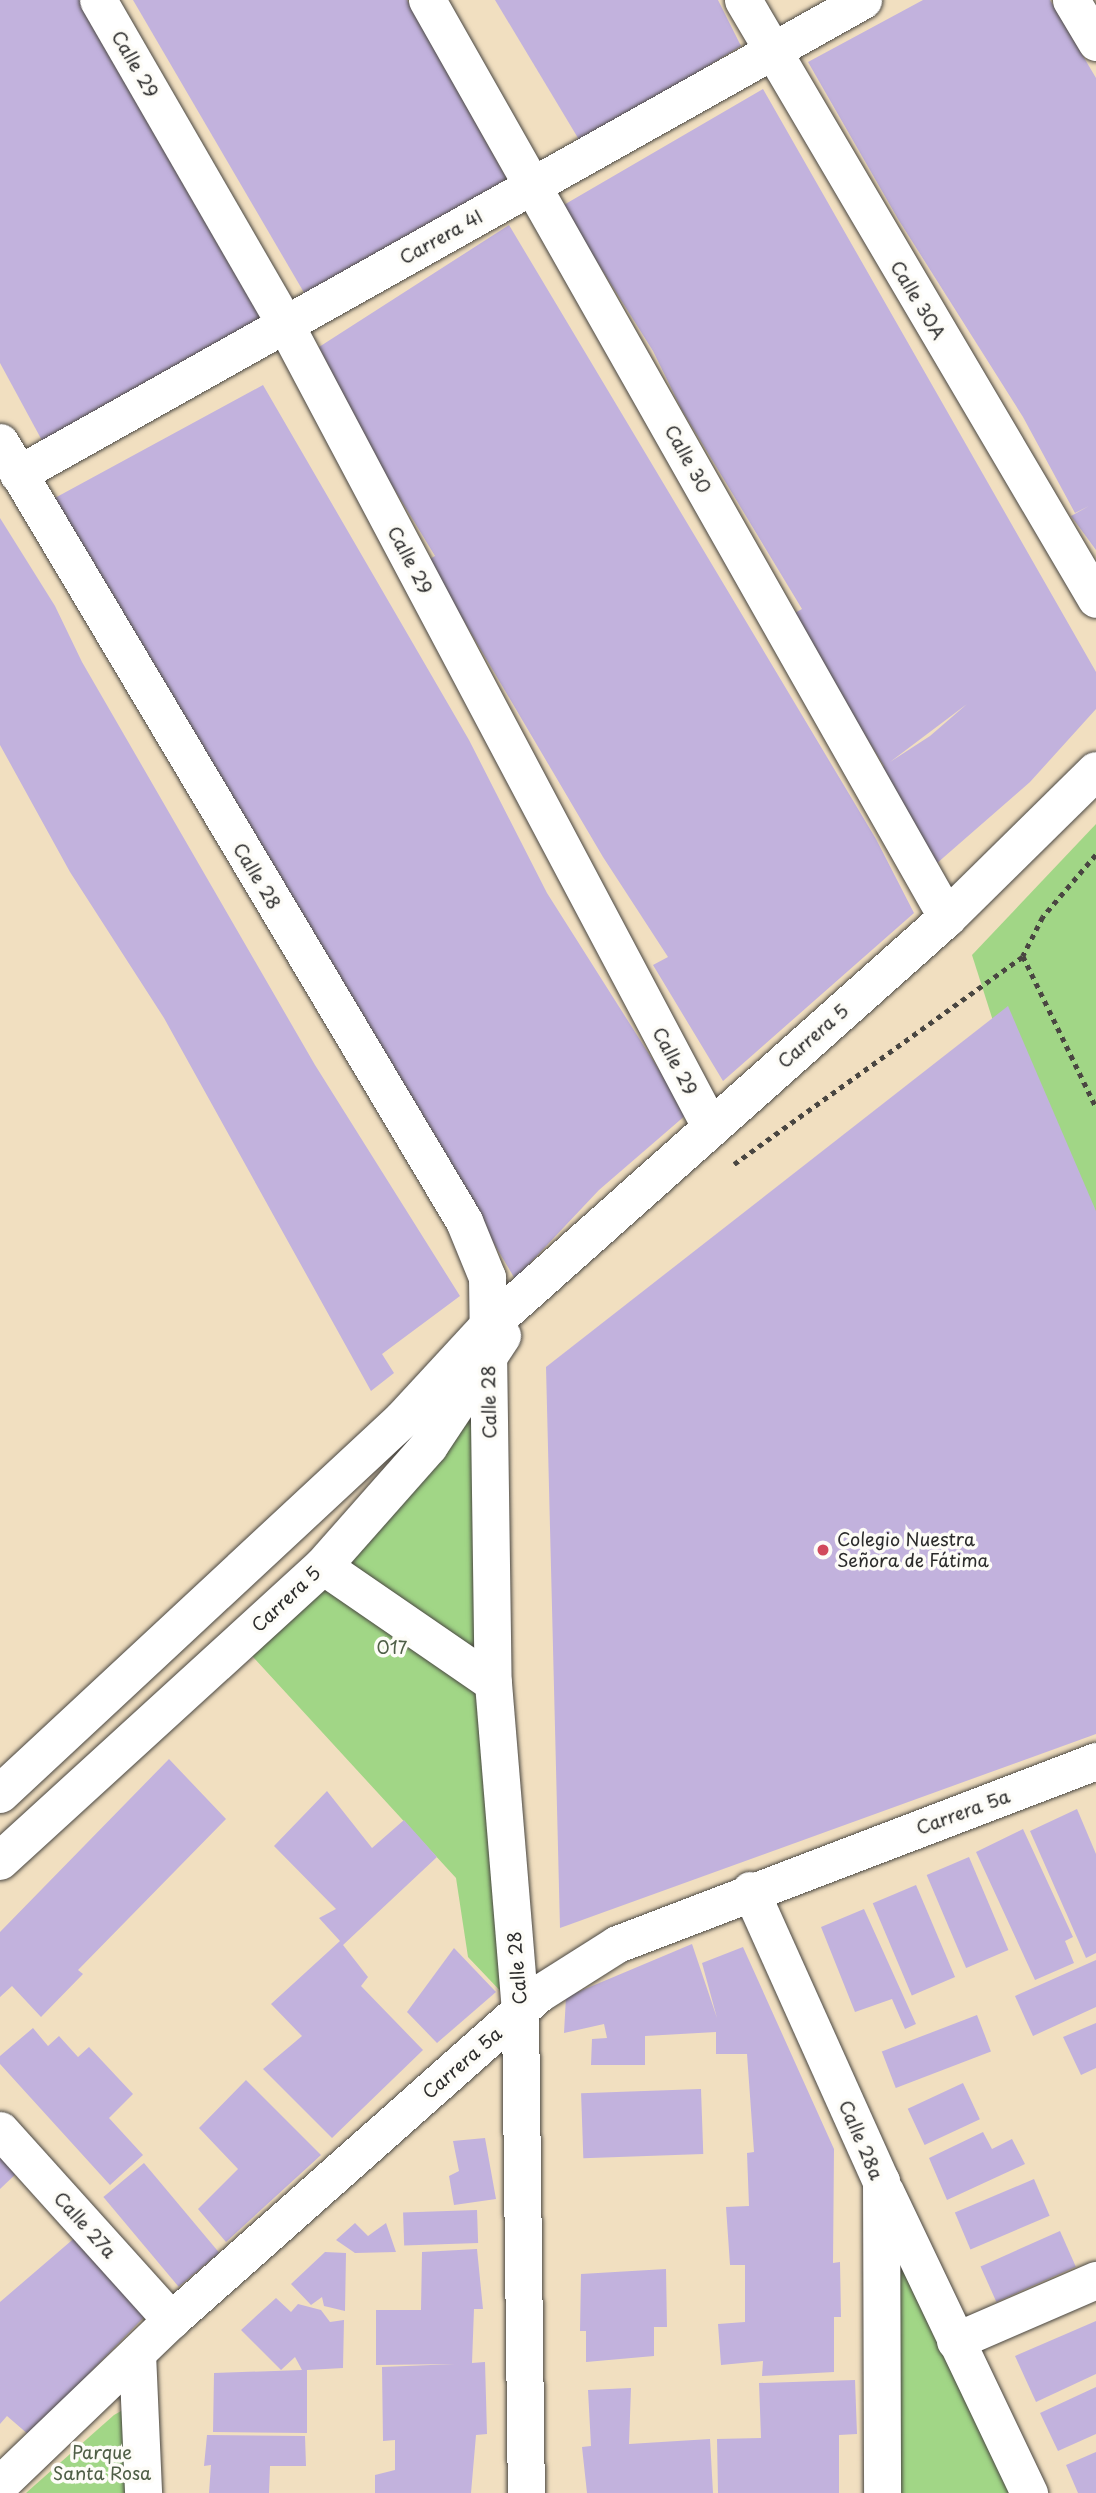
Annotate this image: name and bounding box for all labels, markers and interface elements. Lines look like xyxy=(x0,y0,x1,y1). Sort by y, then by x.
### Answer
street label: Calle 29 xyxy=(107,27,163,101)
street label: Carrera 4I xyxy=(395,205,487,269)
street label: Calle 30A xyxy=(886,257,950,343)
street label: Calle 30 xyxy=(660,421,716,497)
street label: Calle 29 xyxy=(383,523,437,597)
street label: Calle 28 xyxy=(229,839,285,913)
street label: Carrera 5 xyxy=(773,1000,853,1072)
street label: Calle 29 xyxy=(648,1024,702,1098)
street label: Calle 28 xyxy=(478,1365,500,1439)
place label: Colegio Nuestra Señora de Fátima xyxy=(837,1529,990,1572)
marker: Colegio Nuestra Señora de Fátima xyxy=(815,1542,831,1558)
street label: Carrera 5 xyxy=(247,1562,325,1636)
park label: 017 xyxy=(377,1636,407,1658)
street label: Carrera 5a xyxy=(914,1785,1012,1839)
street label: Calle 28 xyxy=(503,1930,531,2006)
street label: Carrera 5a xyxy=(418,2023,506,2103)
street label: Calle 28a xyxy=(834,2097,888,2183)
street label: Calle 27a xyxy=(49,2187,121,2263)
park label: Parque Santa Rosa xyxy=(53,2442,151,2484)

